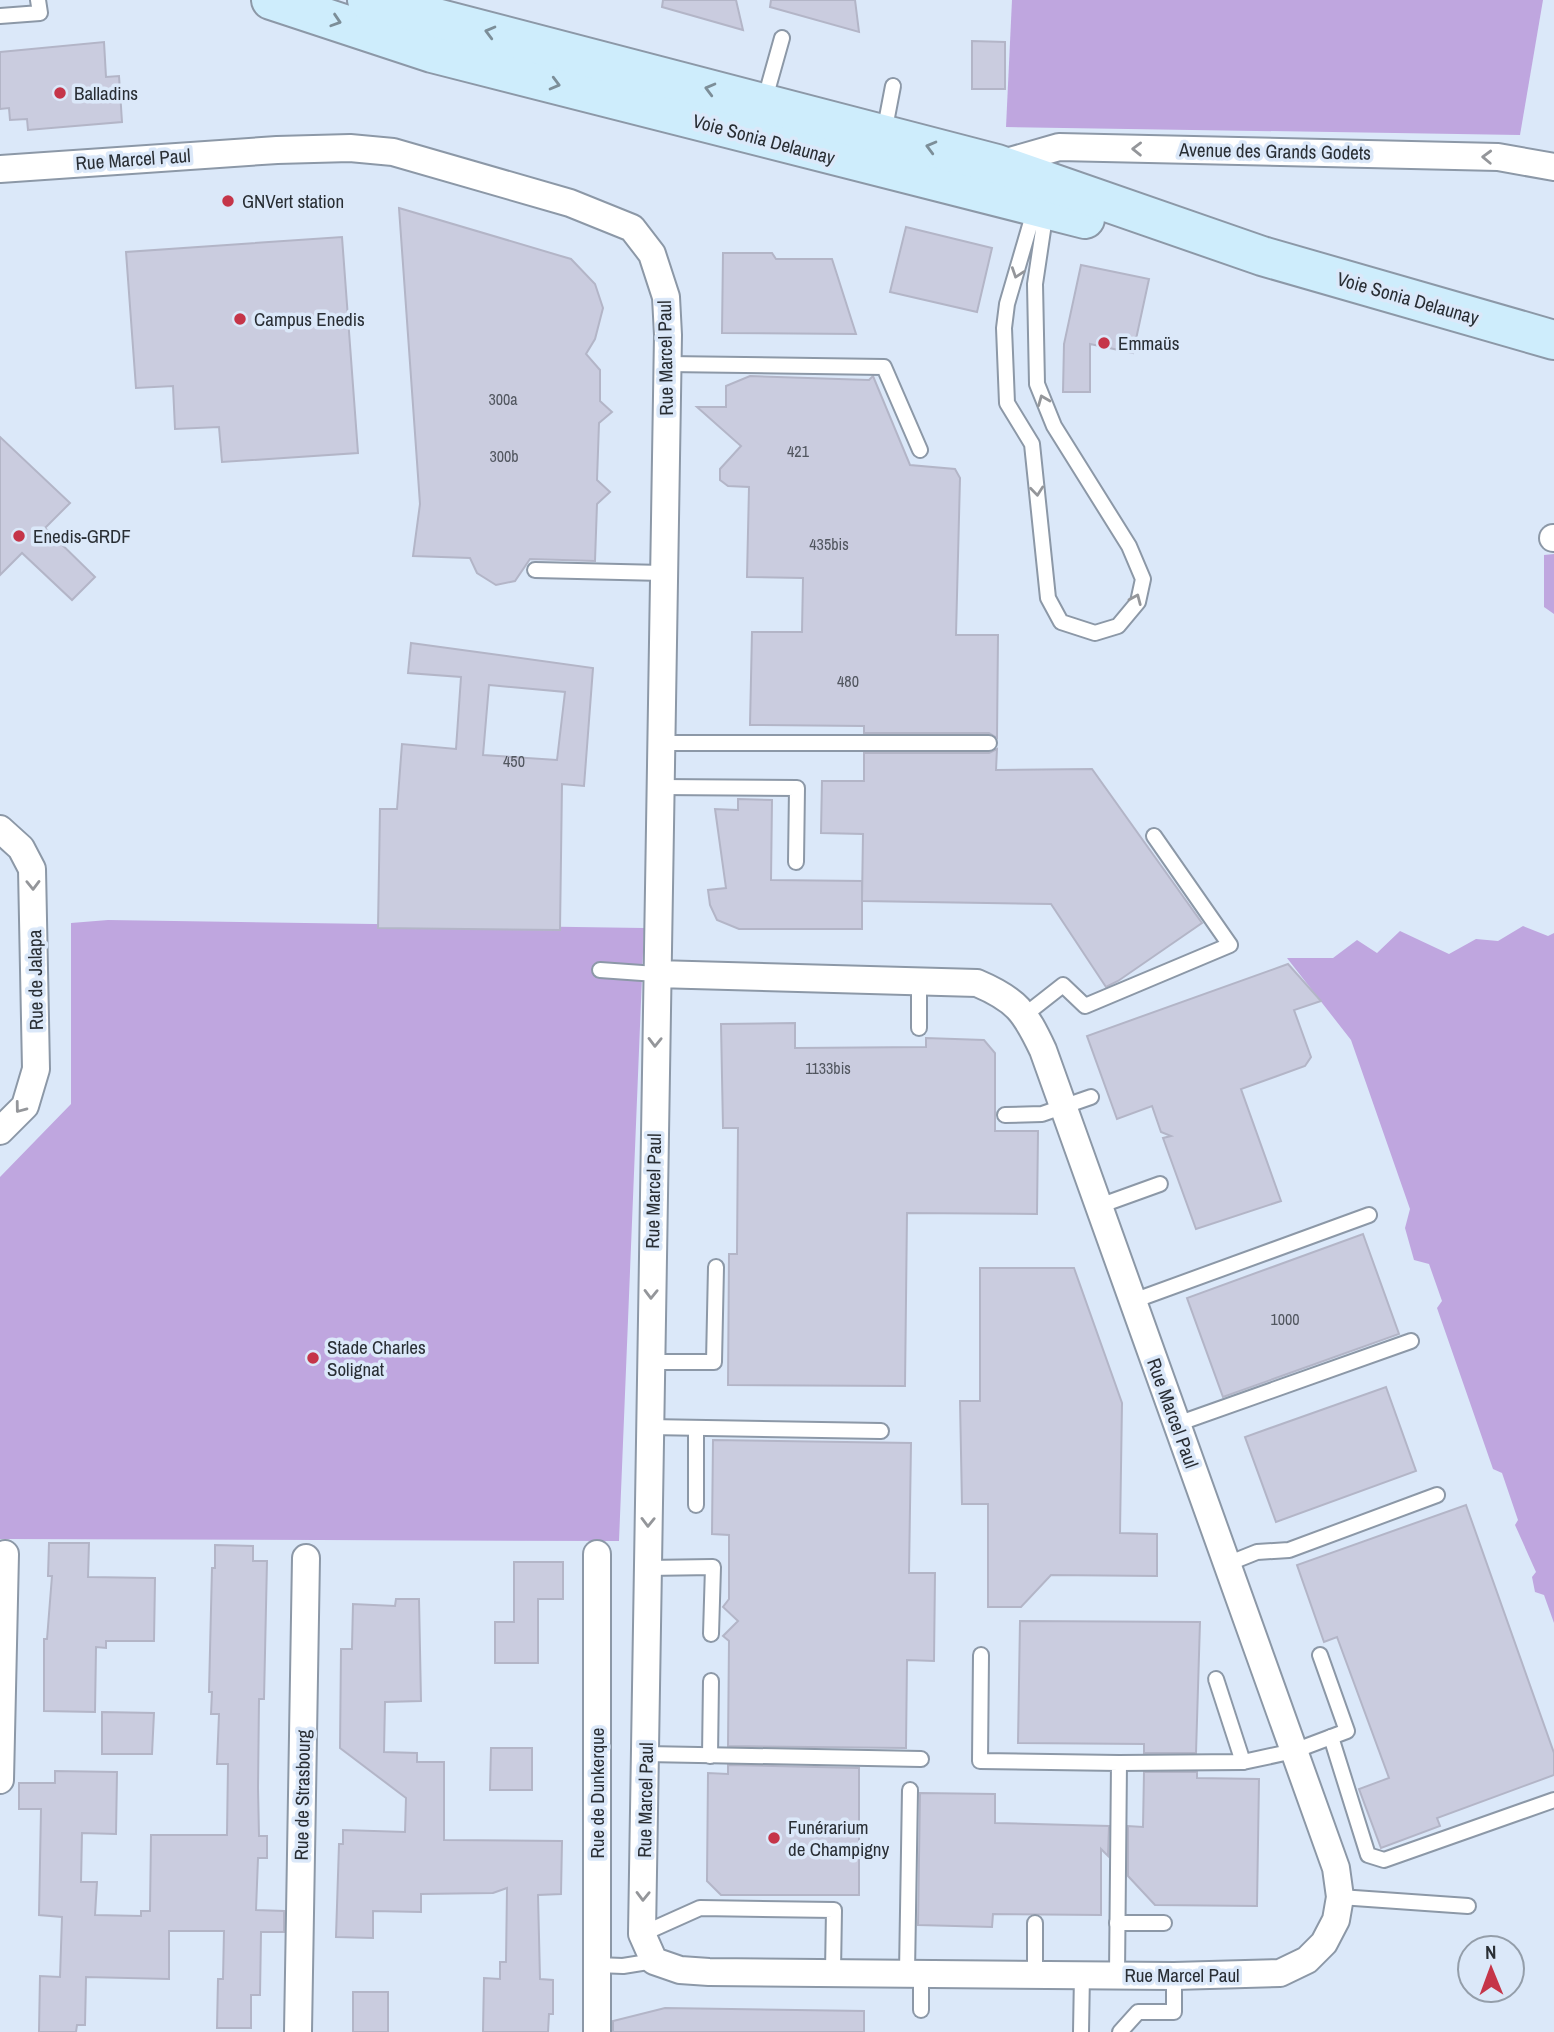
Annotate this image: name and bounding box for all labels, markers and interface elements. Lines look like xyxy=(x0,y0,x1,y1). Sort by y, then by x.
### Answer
one-way arrow xyxy=(330,13,342,27)
one-way arrow xyxy=(484,26,496,40)
one-way arrow xyxy=(548,76,560,91)
place label: Balladins xyxy=(74,80,138,106)
one-way arrow xyxy=(705,83,717,97)
marker: Balladins xyxy=(52,85,68,101)
street label: Voie Sonia Delaunay xyxy=(690,107,838,171)
street label: Avenue des Grands Godets xyxy=(1178,136,1371,166)
one-way arrow xyxy=(925,141,937,155)
one-way arrow xyxy=(1131,141,1142,157)
street label: Rue Marcel Paul xyxy=(75,142,191,176)
one-way arrow xyxy=(1481,149,1492,164)
place label: GNVert station xyxy=(242,188,344,214)
marker: GNVert station xyxy=(220,193,236,209)
street label: Voie Sonia Delaunay xyxy=(1334,265,1482,331)
one-way arrow xyxy=(1011,266,1025,278)
street label: Rue Marcel Paul xyxy=(651,300,679,416)
place label: Campus Enedis xyxy=(254,306,365,332)
marker: Campus Enedis xyxy=(232,311,248,327)
place label: Emmaüs xyxy=(1118,330,1180,356)
marker: Emmaüs xyxy=(1096,335,1112,351)
house number: 300a xyxy=(488,388,518,410)
one-way arrow xyxy=(1037,394,1051,407)
house number: 421 xyxy=(787,440,810,462)
house number: 300b xyxy=(489,445,519,467)
one-way arrow xyxy=(1029,486,1044,497)
place label: Enedis-GRDF xyxy=(33,523,131,549)
marker: Enedis-GRDF xyxy=(11,528,27,544)
house number: 435bis xyxy=(809,533,849,555)
one-way arrow xyxy=(1128,594,1142,606)
house number: 480 xyxy=(837,670,859,692)
house number: 450 xyxy=(503,750,525,772)
one-way arrow xyxy=(25,880,40,891)
street label: Rue de Jalapa xyxy=(21,929,49,1030)
one-way arrow xyxy=(647,1038,663,1048)
house number: 1133bis xyxy=(805,1057,851,1079)
one-way arrow xyxy=(16,1101,28,1113)
street label: Rue Marcel Paul xyxy=(639,1133,667,1249)
one-way arrow xyxy=(644,1289,659,1300)
house number: 1000 xyxy=(1270,1308,1300,1330)
place label: Stade Charles Solignat xyxy=(327,1334,426,1382)
marker: Stade Charles Solignat xyxy=(305,1350,321,1366)
street label: Rue Marcel Paul xyxy=(1141,1354,1205,1472)
one-way arrow xyxy=(640,1517,656,1527)
street label: Rue de Dunkerque xyxy=(584,1728,610,1858)
street label: Rue de Strasbourg xyxy=(288,1729,316,1861)
street label: Rue Marcel Paul xyxy=(631,1742,659,1858)
place label: Funérarium de Champigny xyxy=(788,1814,890,1862)
marker: Funérarium de Champigny xyxy=(766,1830,782,1846)
one-way arrow xyxy=(635,1891,651,1902)
north arrow xyxy=(1456,1934,1526,2004)
text: N xyxy=(1485,1939,1497,1965)
street label: Rue Marcel Paul xyxy=(1124,1962,1240,1988)

